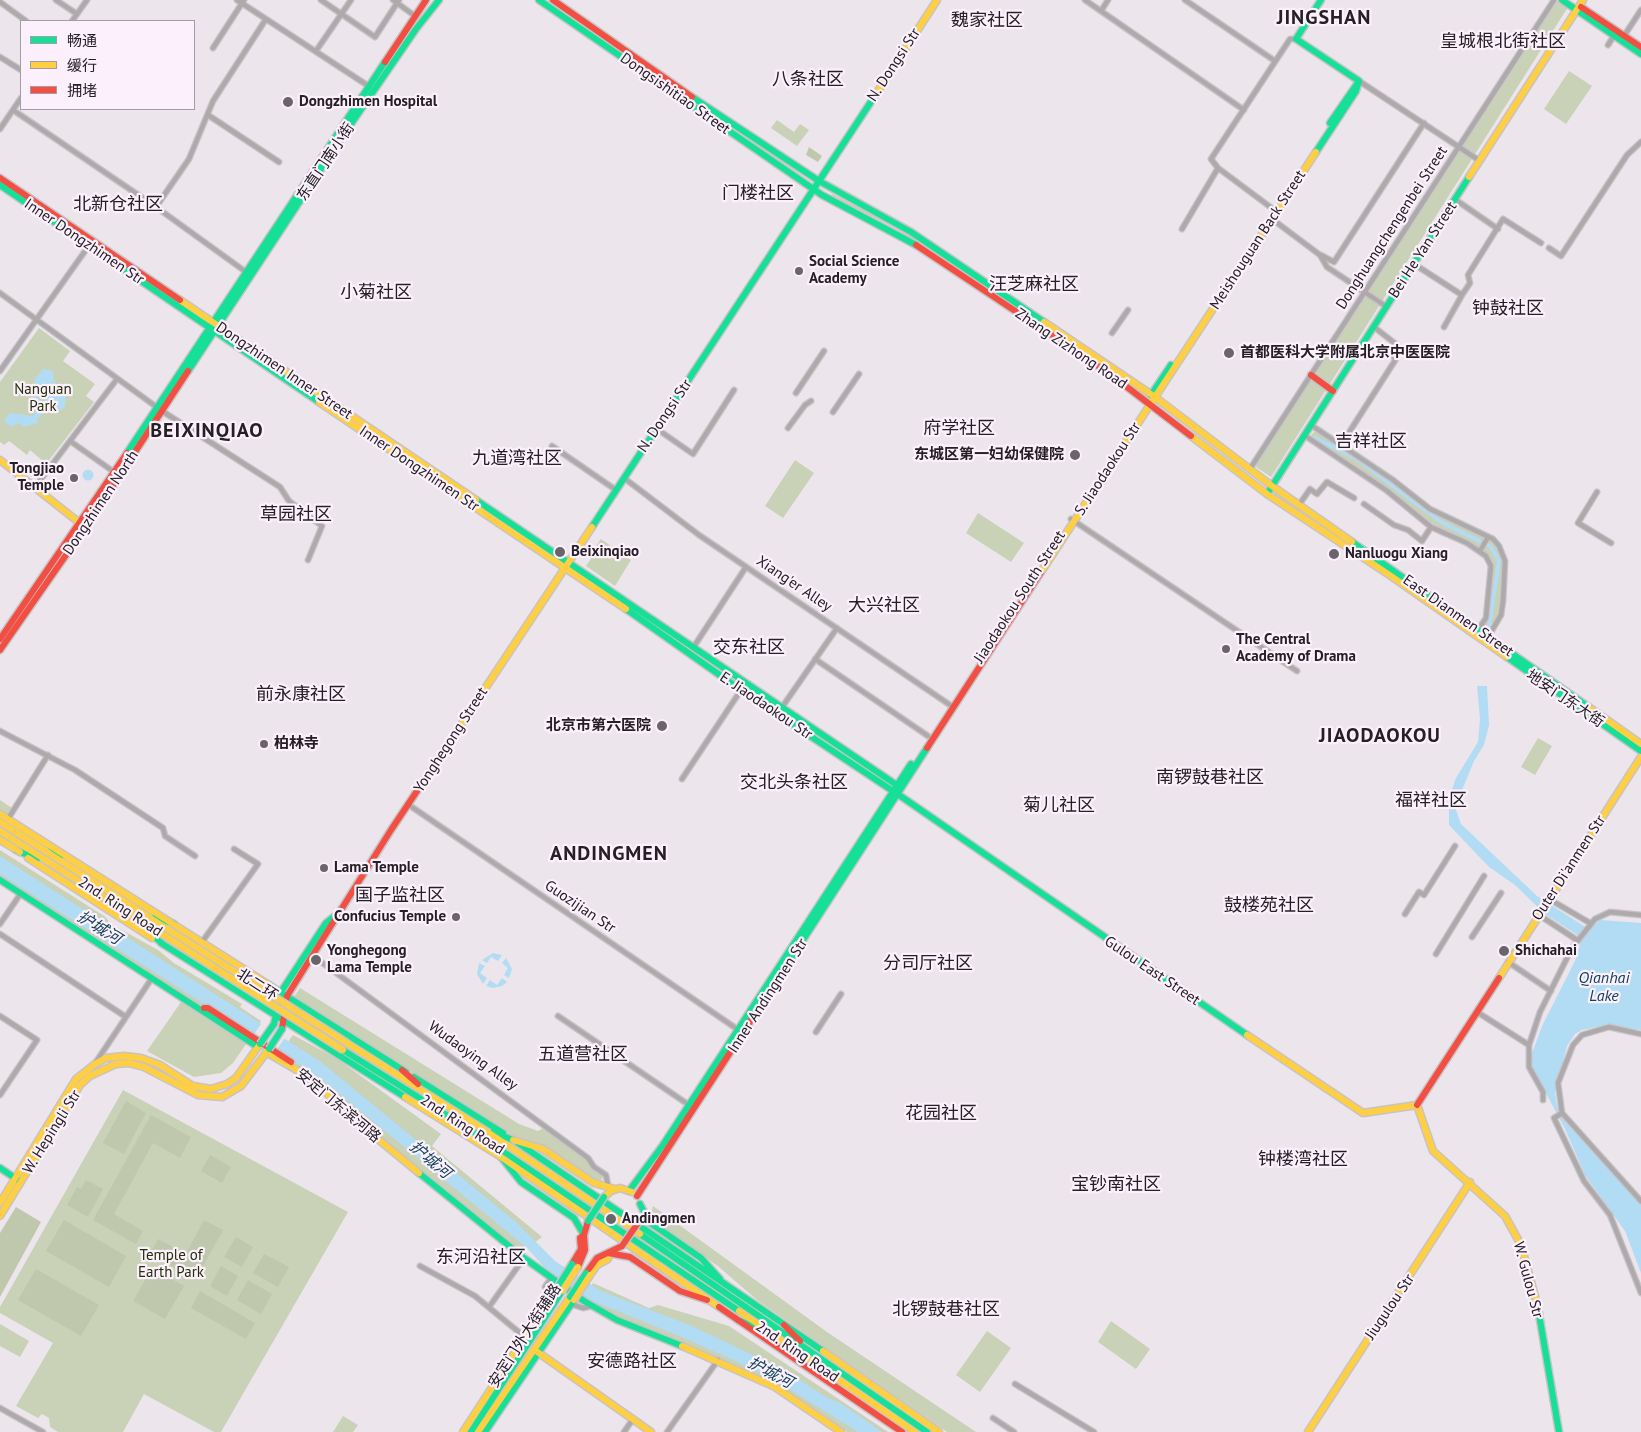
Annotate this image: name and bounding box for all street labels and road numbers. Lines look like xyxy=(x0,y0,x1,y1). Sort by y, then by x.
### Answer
street label: N. Dongsi Str xyxy=(864,25,924,105)
street label: Dongsishitiao Street xyxy=(617,49,733,139)
street label: 东直门南小街 xyxy=(293,120,359,204)
street label: Donghuangchengenbei Street xyxy=(1332,143,1452,313)
street label: Meishouguan Back Street xyxy=(1206,167,1310,313)
street label: Inner Dongzhimen Str xyxy=(21,195,147,289)
street label: Bei He Yan Street xyxy=(1385,198,1461,302)
street label: Zhang Zizhong Road xyxy=(1012,305,1130,393)
street label: Dongzhimen Inner Street xyxy=(212,319,356,423)
street label: N. Dongsi Str xyxy=(634,376,696,456)
street label: S. Jiaodaokou Str xyxy=(1071,419,1145,519)
street label: Inner Dongzhimen Str xyxy=(356,422,482,516)
street label: Dongzhimen North xyxy=(59,447,143,559)
street label: Jiaodaokou South Street xyxy=(970,527,1070,667)
street label: Xiang'er Alley xyxy=(753,552,835,616)
street label: East Dianmen Street xyxy=(1399,571,1517,661)
street label: 地安门东大街 xyxy=(1523,666,1607,732)
street label: E. Jiaodaokou Str xyxy=(716,668,816,744)
street label: Yonghegong Street xyxy=(410,684,492,796)
street label: Outer Di'anmen Str xyxy=(1528,812,1610,924)
street label: 2nd. Ring Road xyxy=(75,873,165,941)
street label: Guozijian Str xyxy=(541,877,619,937)
street label: Gulou East Street xyxy=(1101,933,1203,1009)
street label: Inner Andingmen Str xyxy=(724,935,812,1057)
street label: 北二环 xyxy=(233,965,281,1005)
street label: Wudaoying Alley xyxy=(425,1017,521,1095)
street label: 安定门东滨河路 xyxy=(292,1065,384,1147)
street label: W. Hepingli Str xyxy=(19,1087,85,1177)
street label: 2nd. Ring Road xyxy=(417,1091,507,1159)
street label: W. Gulou Str xyxy=(1509,1240,1547,1320)
street label: Jiugulou Str xyxy=(1361,1271,1419,1343)
street label: 安定门外大街辅路 xyxy=(485,1281,565,1391)
street label: 2nd. Ring Road xyxy=(752,1318,842,1386)

